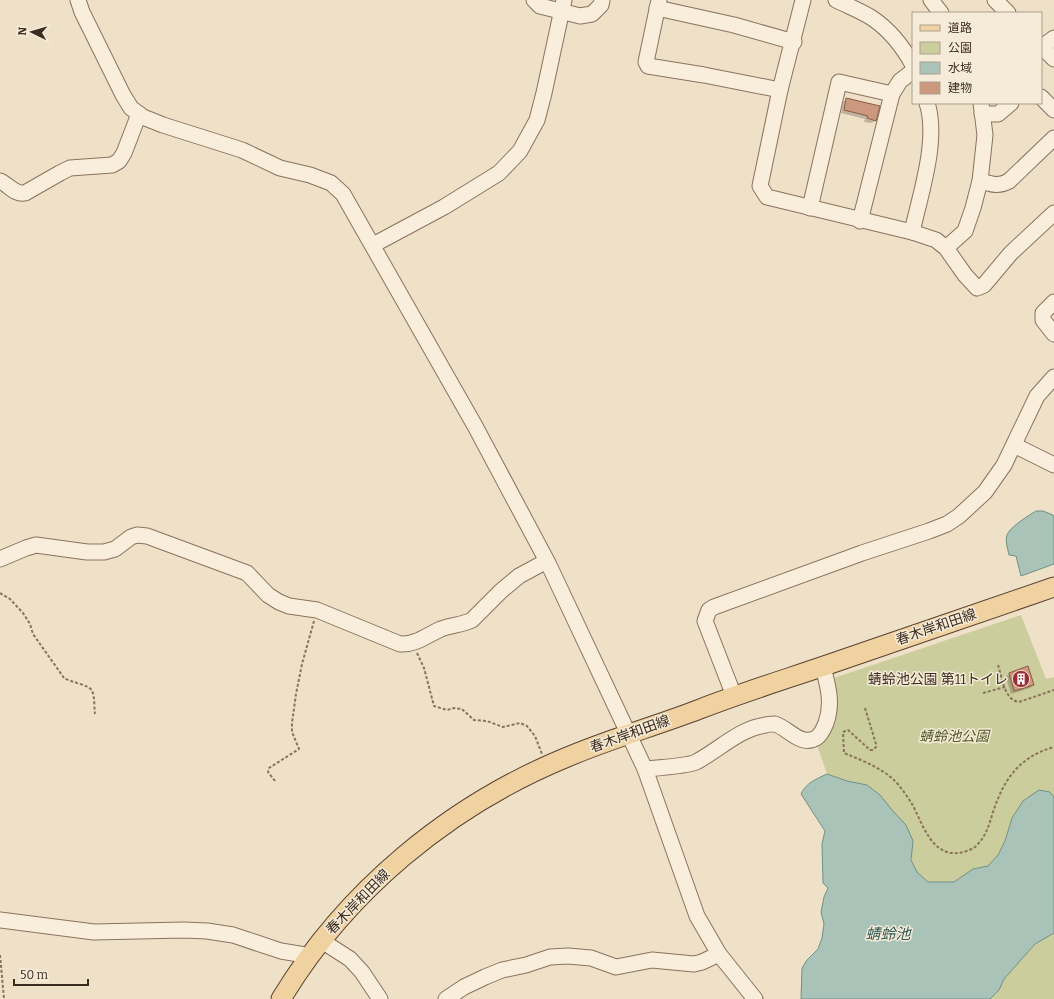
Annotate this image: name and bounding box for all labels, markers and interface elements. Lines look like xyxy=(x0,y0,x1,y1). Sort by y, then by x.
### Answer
north arrow xyxy=(12,12,52,52)
legend xyxy=(912,12,1042,104)
text: 道路 xyxy=(948,21,972,35)
text: N xyxy=(16,26,29,36)
text: 公園 xyxy=(948,41,972,55)
text: 水域 xyxy=(948,61,972,75)
text: 建物 xyxy=(948,81,972,95)
street label: 春木岸和田線 xyxy=(894,605,978,649)
building icon: 蜻蛉池公園 第11トイレ xyxy=(1011,669,1031,689)
place label: 蜻蛉池公園 第11トイレ xyxy=(868,671,1008,688)
street label: 春木岸和田線 xyxy=(588,712,672,756)
park label: 蜻蛉池公園 xyxy=(919,728,991,745)
street label: 春木岸和田線 xyxy=(323,866,393,938)
water label: 蜻蛉池 xyxy=(865,925,912,943)
scale bar xyxy=(14,961,88,987)
text: 50 m xyxy=(20,968,49,982)

